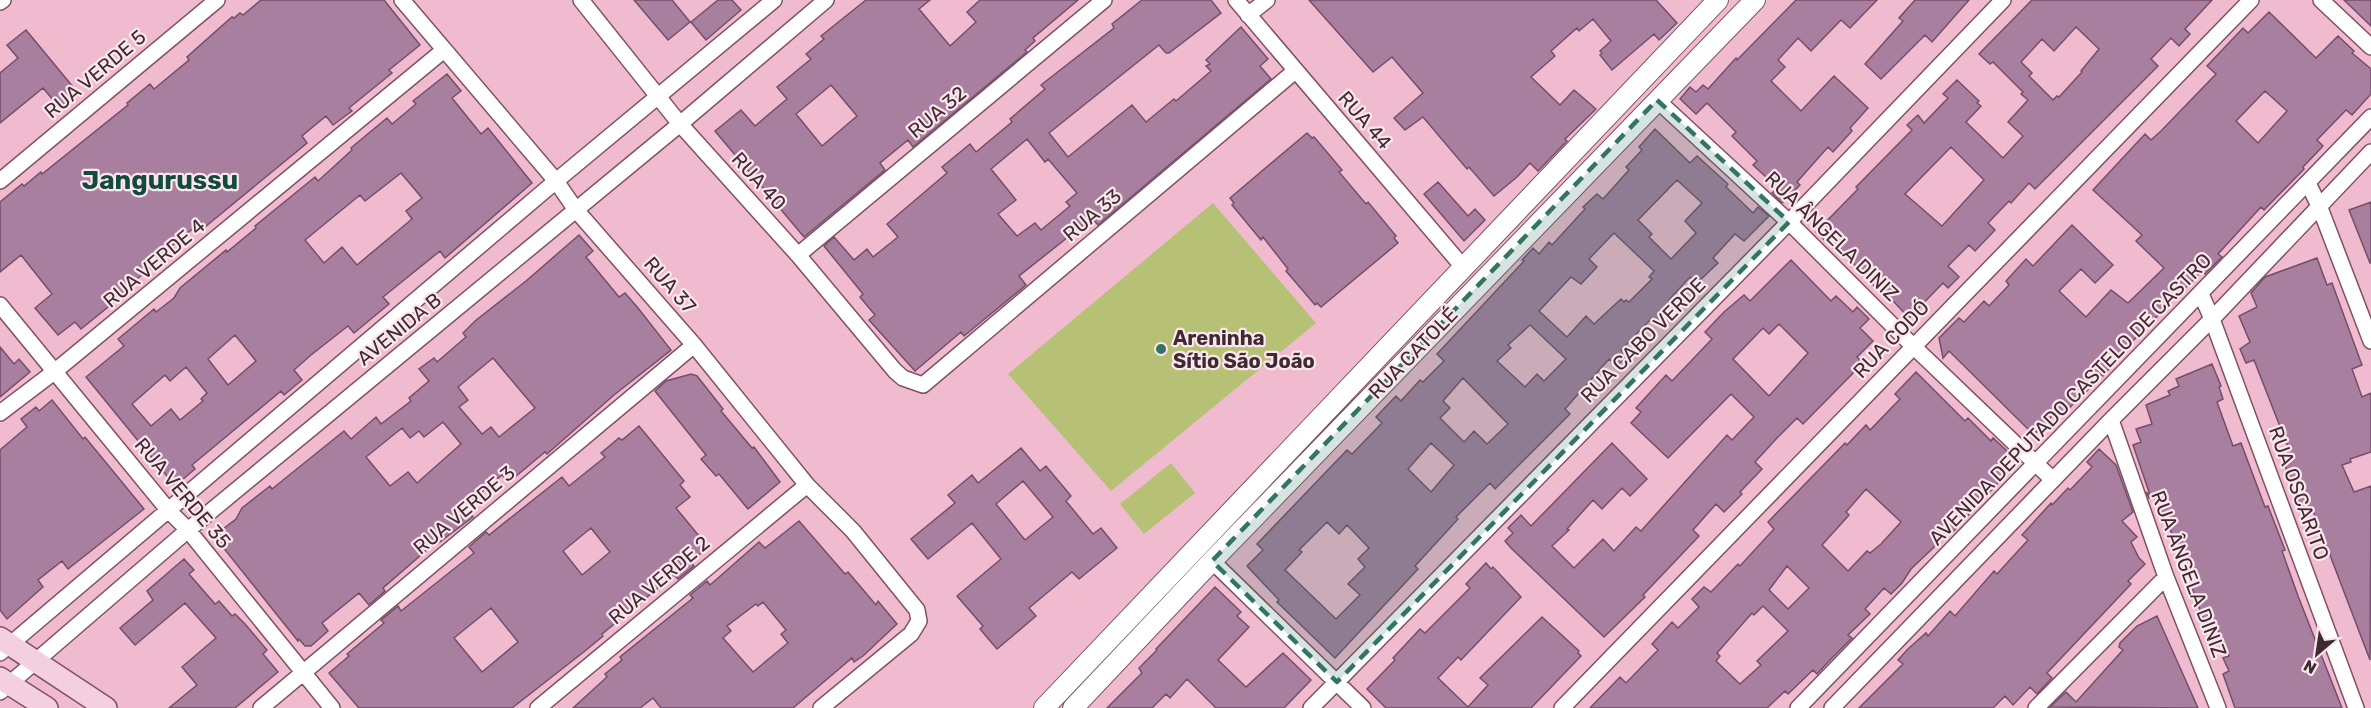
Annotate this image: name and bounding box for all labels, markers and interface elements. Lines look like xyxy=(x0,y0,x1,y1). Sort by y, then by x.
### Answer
street label: RUA VERDE 5 xyxy=(39,25,151,123)
street label: RUA 32 xyxy=(903,81,971,143)
street label: RUA 44 xyxy=(1333,86,1397,154)
street label: RUA 40 xyxy=(727,147,791,215)
district label: Jangurussu xyxy=(82,165,238,196)
street label: RUA ÂNGELA DINIZ xyxy=(1760,166,1904,306)
street label: RUA 33 xyxy=(1058,184,1126,246)
street label: RUA VERDE 4 xyxy=(98,213,210,313)
street label: AVENIDA DEPUTADO CASTELO DE CASTRO xyxy=(1924,248,2216,550)
street label: RUA 37 xyxy=(639,252,701,318)
street label: RUA CABO VERDE xyxy=(1576,273,1710,407)
street label: AVENIDA B xyxy=(352,288,446,370)
street label: RUA CODÓ xyxy=(1848,295,1934,383)
street label: RUA CATOLÉ xyxy=(1363,302,1463,404)
place label: Areninha Sítio São João xyxy=(1173,326,1315,373)
marker: Areninha Sítio São João xyxy=(1154,342,1168,356)
street label: RUA OSCARITO xyxy=(2264,423,2334,563)
street label: RUA VERDE 35 xyxy=(130,433,236,553)
street label: RUA VERDE 3 xyxy=(408,461,520,559)
street label: RUA ÂNGELA DINIZ xyxy=(2146,487,2232,661)
street label: RUA VERDE 2 xyxy=(603,531,715,629)
north arrow xyxy=(2287,624,2347,684)
text: N xyxy=(2300,656,2320,678)

